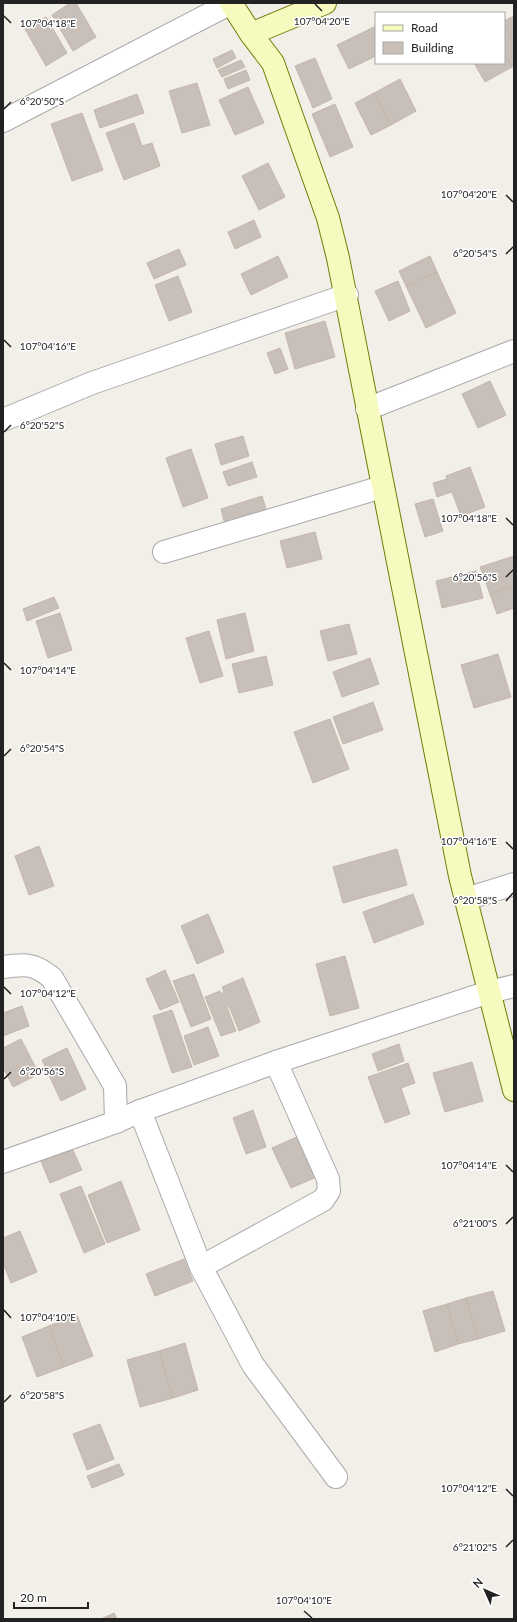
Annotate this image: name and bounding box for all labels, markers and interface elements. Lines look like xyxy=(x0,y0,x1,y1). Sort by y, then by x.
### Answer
legend xyxy=(375,12,505,64)
text: 107°04'20"E xyxy=(294,15,350,27)
text: 107°04'18"E xyxy=(20,17,76,29)
text: Road xyxy=(411,20,438,35)
text: Building xyxy=(411,40,454,55)
text: 6°20'50"S xyxy=(20,95,64,107)
text: 107°04'20"E xyxy=(441,188,497,200)
text: 6°20'54"S xyxy=(453,247,497,259)
text: 107°04'16"E xyxy=(20,340,76,352)
text: 6°20'52"S xyxy=(20,419,64,431)
text: 107°04'18"E xyxy=(441,512,497,524)
text: 6°20'56"S xyxy=(453,571,497,583)
text: 107°04'14"E xyxy=(20,664,76,676)
text: 6°20'54"S xyxy=(20,742,64,754)
text: 107°04'16"E xyxy=(441,835,497,847)
text: 6°20'58"S xyxy=(453,894,497,906)
text: 107°04'12"E xyxy=(20,987,76,999)
text: 6°20'56"S xyxy=(20,1065,64,1077)
text: 107°04'14"E xyxy=(441,1159,497,1171)
text: 6°21'00"S xyxy=(453,1217,497,1229)
text: 107°04'10"E xyxy=(20,1311,76,1323)
text: 6°20'58"S xyxy=(20,1389,64,1401)
text: 107°04'12"E xyxy=(441,1482,497,1494)
text: 6°21'02"S xyxy=(453,1541,497,1553)
north arrow xyxy=(465,1570,505,1610)
text: N xyxy=(470,1575,485,1590)
scale bar xyxy=(14,1584,88,1610)
text: 20 m xyxy=(20,1590,47,1605)
text: 107°04'10"E xyxy=(276,1594,332,1606)

